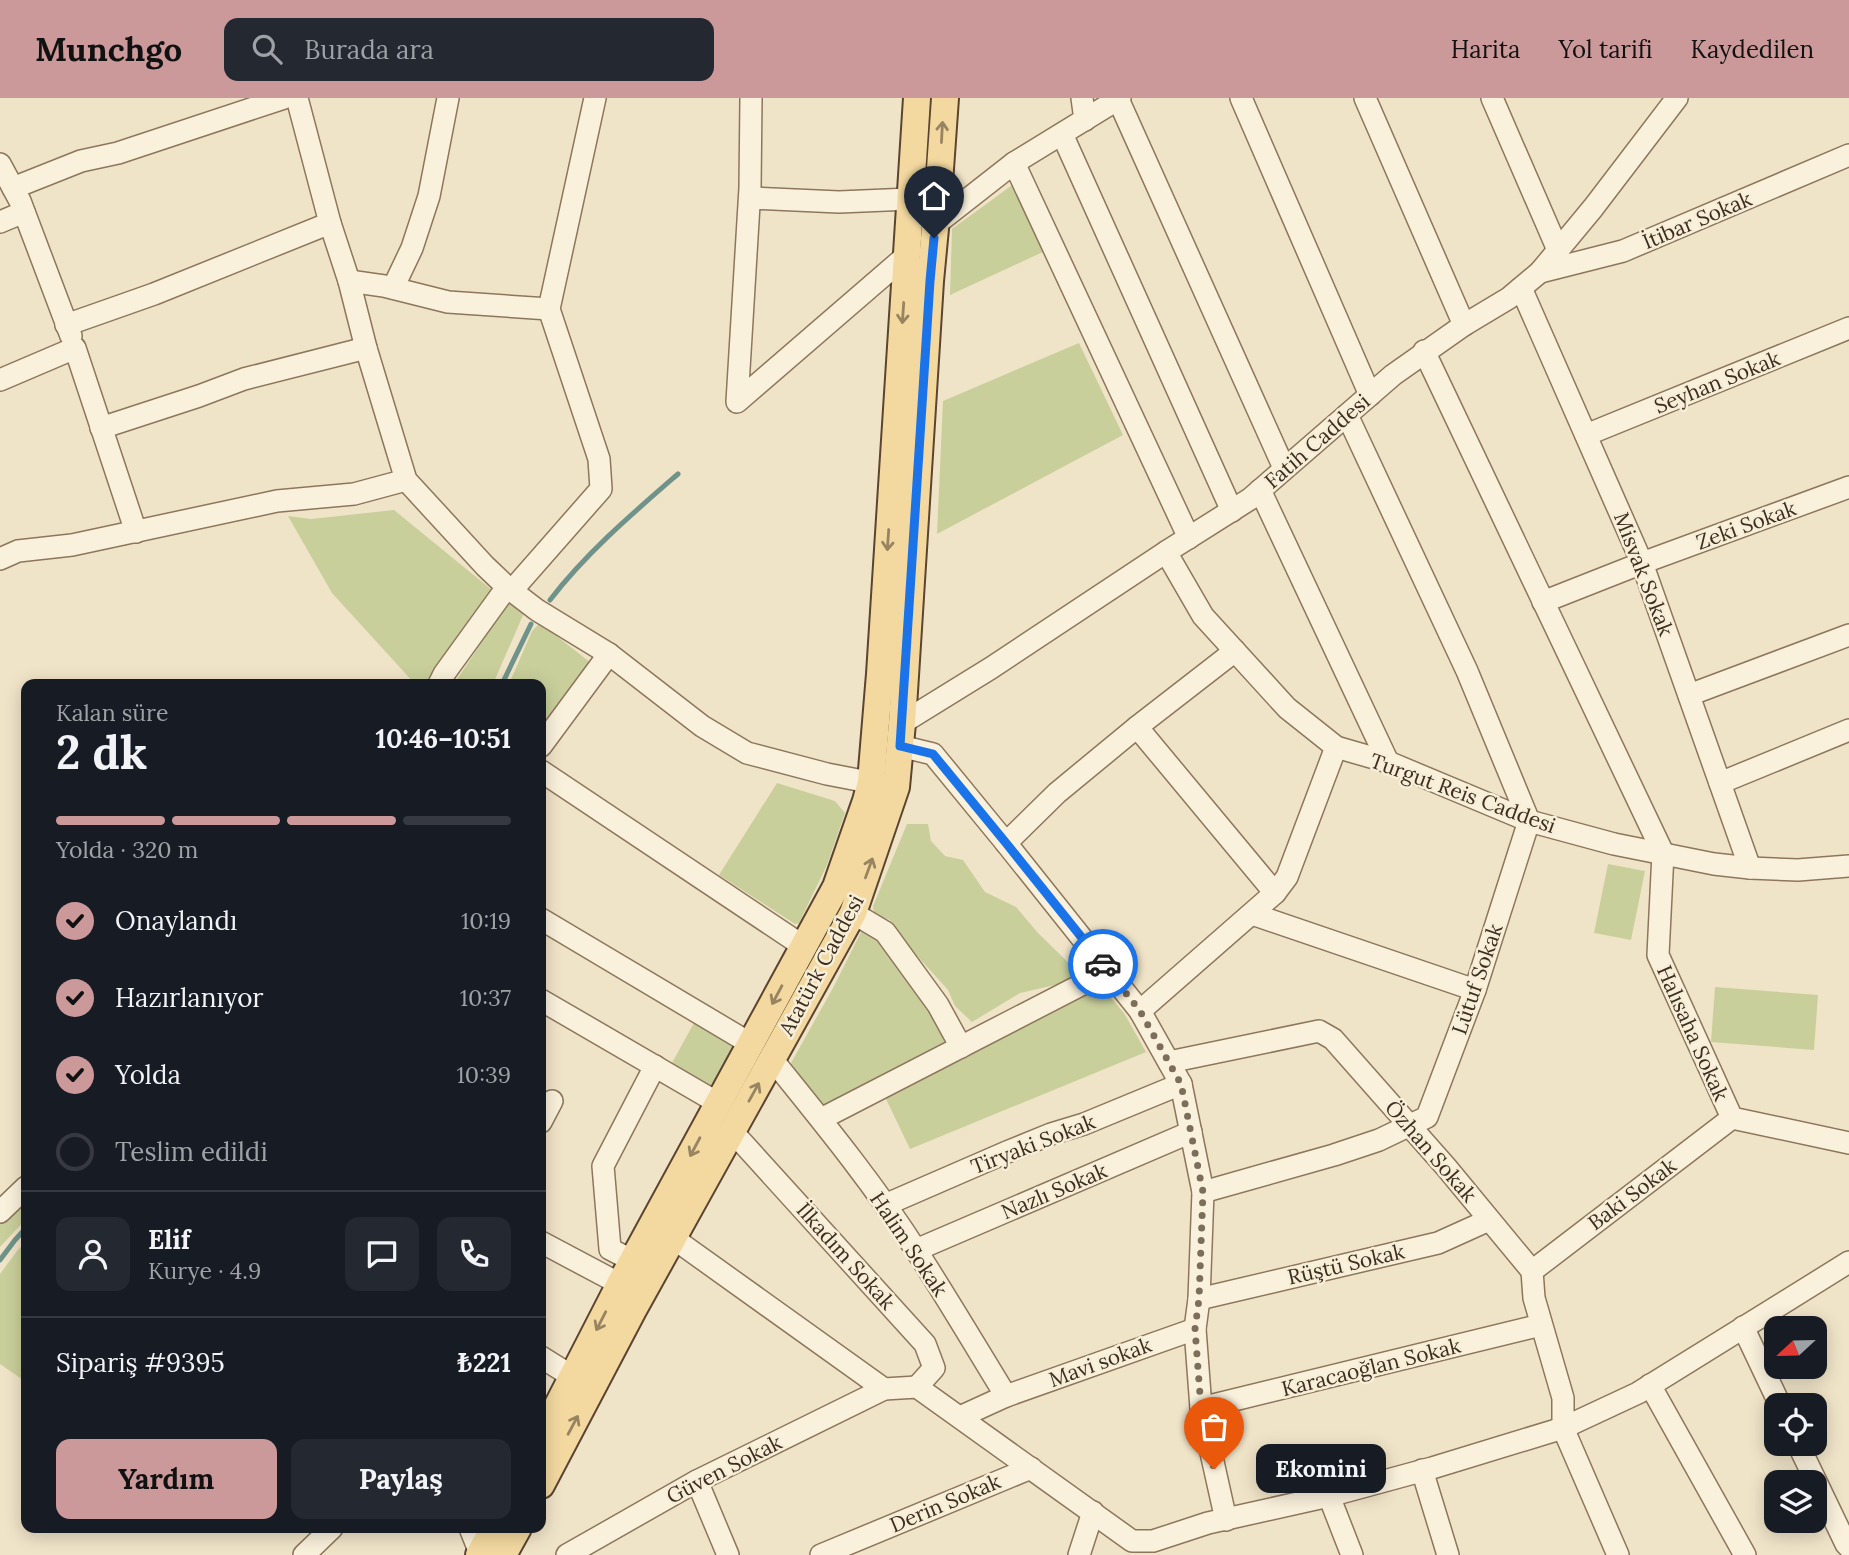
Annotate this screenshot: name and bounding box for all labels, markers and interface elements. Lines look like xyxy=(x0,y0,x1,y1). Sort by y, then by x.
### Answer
search box xyxy=(224,18,714,81)
text: Munchgo xyxy=(35,28,182,70)
icon: search xyxy=(248,30,286,68)
text: Burada ara xyxy=(304,33,434,66)
text: Harita xyxy=(1451,34,1520,65)
text: Yol tarifi xyxy=(1558,34,1653,65)
text: Kaydedilen xyxy=(1691,34,1814,65)
one-way arrow xyxy=(936,121,949,144)
pin xyxy=(904,166,964,238)
icon: home xyxy=(915,177,953,215)
street label: İtibar Sokak xyxy=(1638,185,1756,255)
one-way arrow xyxy=(896,301,909,324)
street label: Seyhan Sokak xyxy=(1650,344,1785,420)
street label: Fatih Caddesi xyxy=(1259,388,1375,494)
street label: Zeki Sokak xyxy=(1692,494,1800,556)
street label: Misvak Sokak xyxy=(1608,508,1680,640)
one-way arrow xyxy=(882,528,895,551)
text: Kalan süre xyxy=(56,698,168,727)
text: 10:46–10:51 xyxy=(375,722,511,755)
text: 2 dk xyxy=(56,723,147,782)
street label: Turgut Reis Caddesi xyxy=(1366,747,1560,839)
text: Yolda · 320 m xyxy=(56,835,198,864)
one-way arrow xyxy=(864,857,876,879)
street label: Atatürk Caddesi xyxy=(772,890,870,1041)
icon: check xyxy=(56,902,94,940)
text: Onaylandı xyxy=(115,904,237,937)
text: 10:19 xyxy=(461,906,511,935)
street label: Lütuf Sokak xyxy=(1445,919,1509,1038)
courier xyxy=(1068,929,1138,999)
icon: car xyxy=(1084,945,1122,983)
street label: Halısaha Sokak xyxy=(1651,961,1735,1106)
icon: check xyxy=(56,979,94,1017)
text: Hazırlanıyor xyxy=(115,981,264,1014)
text: 10:37 xyxy=(460,983,511,1012)
one-way arrow xyxy=(770,984,783,1005)
icon: check xyxy=(56,1056,94,1094)
text: Yolda xyxy=(115,1058,181,1091)
text: 10:39 xyxy=(456,1060,511,1089)
one-way arrow xyxy=(747,1082,761,1103)
street label: Özhan Sokak xyxy=(1379,1094,1483,1208)
street label: Tiryaki Sokak xyxy=(967,1108,1100,1180)
text: Teslim edildi xyxy=(115,1135,268,1168)
one-way arrow xyxy=(687,1136,701,1157)
street label: Baki Sokak xyxy=(1582,1151,1682,1236)
street label: Nazlı Sokak xyxy=(997,1156,1112,1225)
street label: Halim Sokak xyxy=(864,1186,954,1302)
street label: İlkadım Sokak xyxy=(791,1197,902,1316)
button: person xyxy=(56,1217,130,1291)
button: chat xyxy=(345,1217,419,1291)
button: phone xyxy=(437,1217,511,1291)
text: Elif xyxy=(148,1223,190,1256)
street label: Rüştü Sokak xyxy=(1285,1237,1408,1291)
text: Kurye · 4.9 xyxy=(148,1256,261,1285)
one-way arrow xyxy=(594,1310,607,1331)
north arrow xyxy=(1764,1316,1827,1379)
map controls xyxy=(1764,1316,1827,1533)
street label: Mavi sokak xyxy=(1045,1331,1156,1393)
street label: Karacaoğlan Sokak xyxy=(1279,1332,1464,1402)
text: Sipariş #9395 xyxy=(56,1346,225,1379)
text: ₺221 xyxy=(457,1346,511,1379)
button: locate xyxy=(1764,1393,1827,1456)
pin xyxy=(1184,1397,1244,1469)
icon: bag xyxy=(1195,1408,1233,1446)
one-way arrow xyxy=(567,1415,580,1436)
street label: Güven Sokak xyxy=(662,1428,787,1510)
button: Yardım xyxy=(56,1439,277,1519)
button: Paylaş xyxy=(291,1439,511,1519)
callout: Ekomini xyxy=(1256,1444,1386,1494)
text: Ekomini xyxy=(1275,1454,1367,1483)
street label: Derin Sokak xyxy=(885,1467,1005,1538)
button: layers xyxy=(1764,1470,1827,1533)

